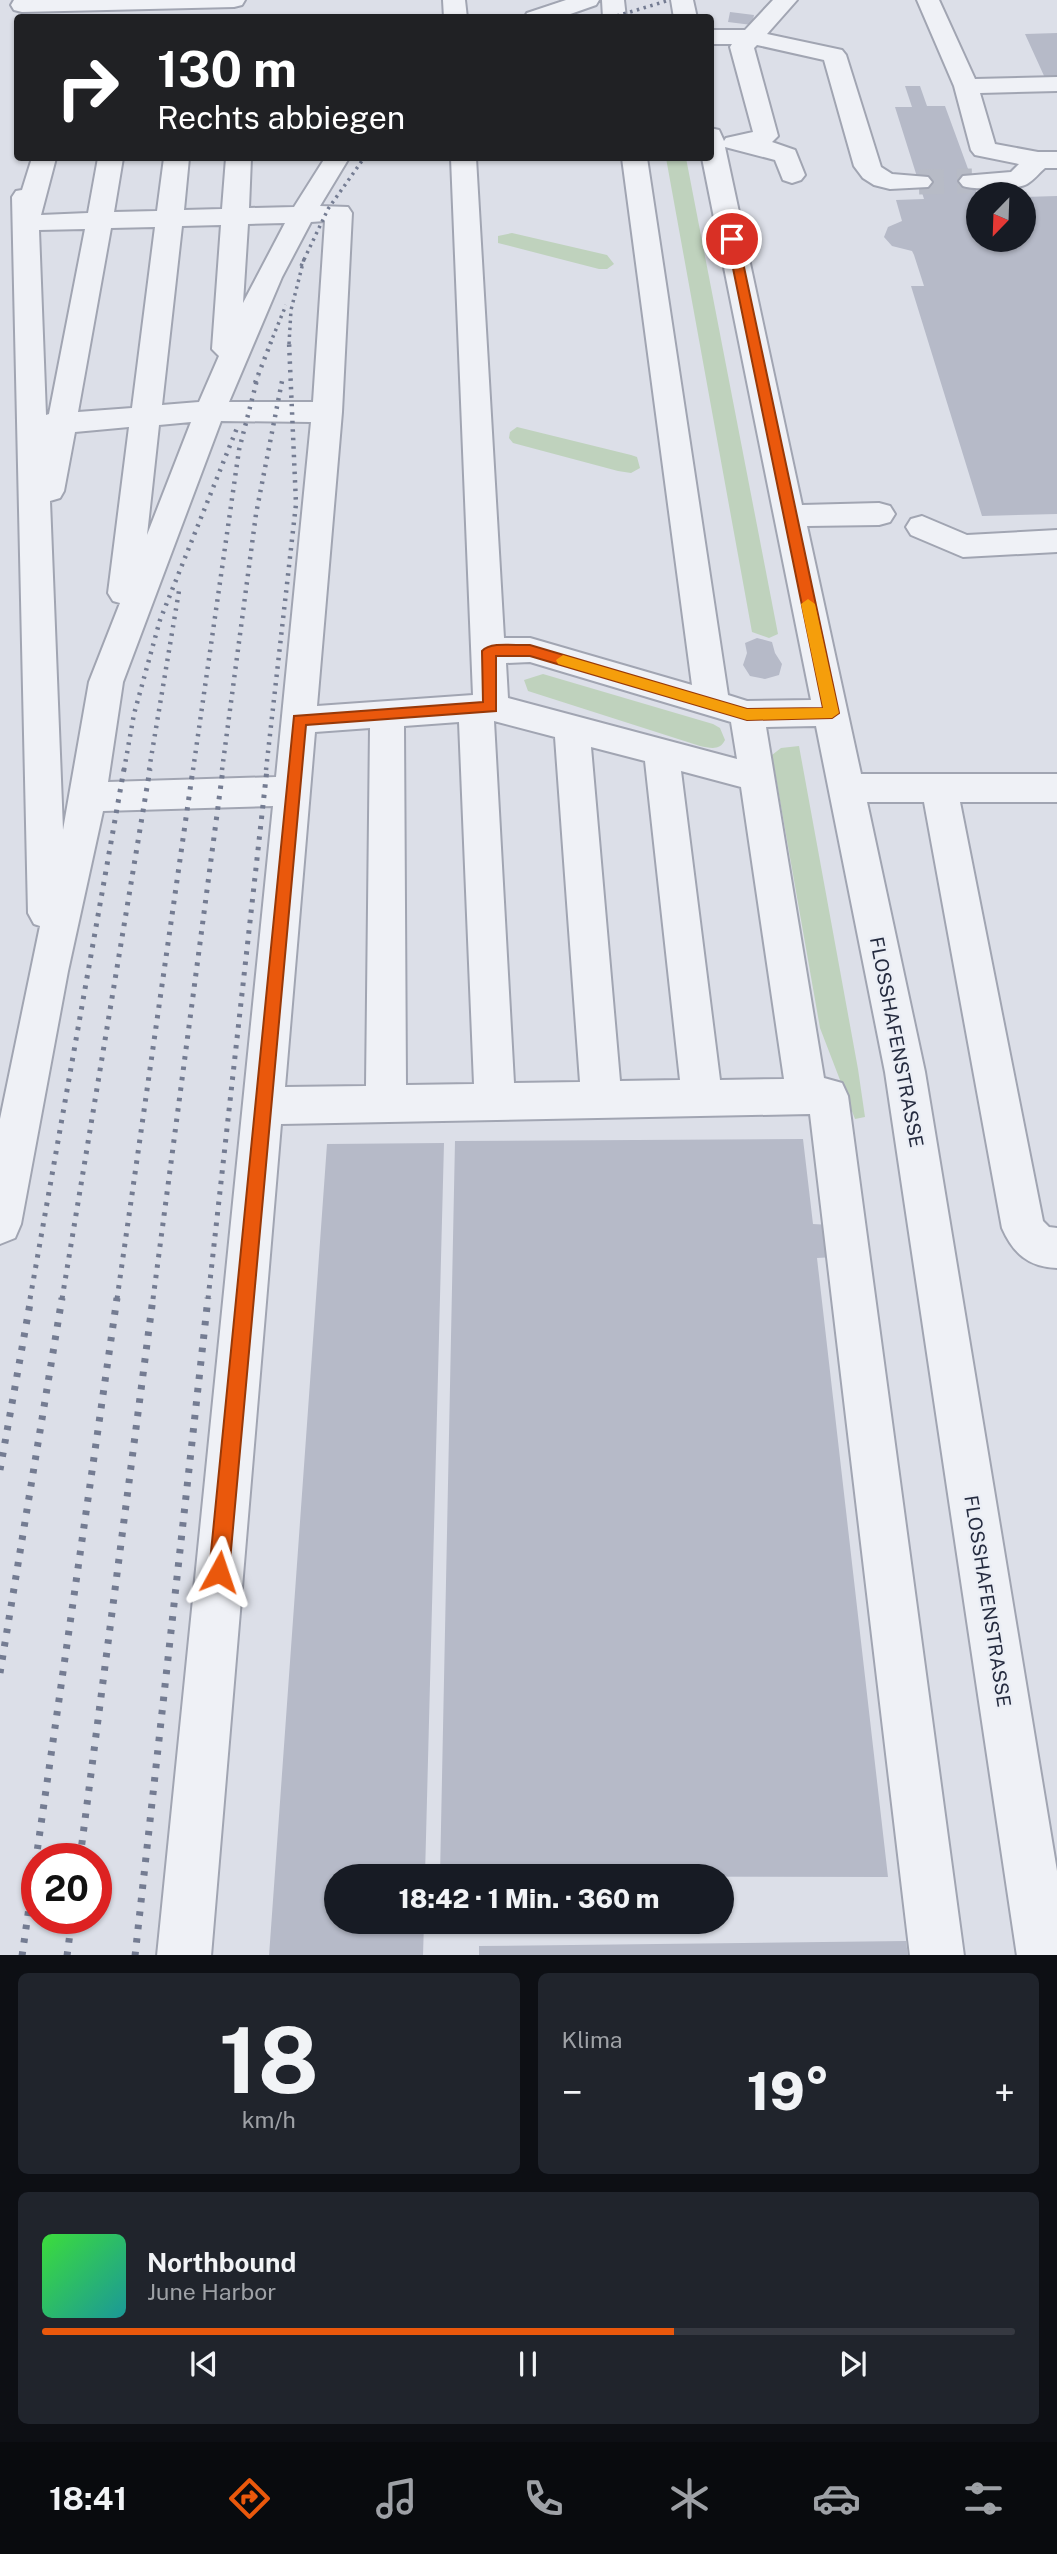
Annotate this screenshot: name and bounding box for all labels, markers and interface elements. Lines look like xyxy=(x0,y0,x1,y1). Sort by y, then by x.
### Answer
text: 130 m xyxy=(157,40,297,98)
icon: right xyxy=(42,42,133,133)
text: Rechts abbiegen xyxy=(157,99,405,136)
north arrow xyxy=(966,182,1036,252)
map controls xyxy=(966,182,1036,252)
pin xyxy=(702,209,762,269)
icon: arrive xyxy=(713,220,751,258)
street label: FLOSSHAFENSTRASSE xyxy=(866,935,928,1149)
street label: FLOSSHAFENSTRASSE xyxy=(960,1494,1016,1708)
position arrow xyxy=(182,1535,256,1609)
speed limit sign: 20 xyxy=(21,1843,112,1934)
text: 18:42 · 1 Min. · 360 m xyxy=(398,1883,660,1914)
text: 18 xyxy=(219,2007,319,2113)
text: Klima xyxy=(562,2026,622,2053)
text: 19° xyxy=(747,2061,830,2122)
text: − xyxy=(562,2070,583,2115)
text: + xyxy=(994,2070,1015,2115)
text: km/h xyxy=(242,2106,296,2133)
text: Northbound xyxy=(147,2247,296,2278)
text: June Harbor xyxy=(147,2278,276,2305)
icon: previous xyxy=(185,2345,223,2383)
icon: pause xyxy=(509,2345,547,2383)
icon: next xyxy=(834,2345,872,2383)
icon: directions xyxy=(225,2474,274,2523)
icon: music xyxy=(372,2474,421,2523)
icon: phone xyxy=(519,2474,568,2523)
icon: climate xyxy=(665,2474,714,2523)
icon: car xyxy=(812,2474,861,2523)
icon: filters xyxy=(959,2474,1008,2523)
text: 18:41 xyxy=(49,2480,127,2517)

